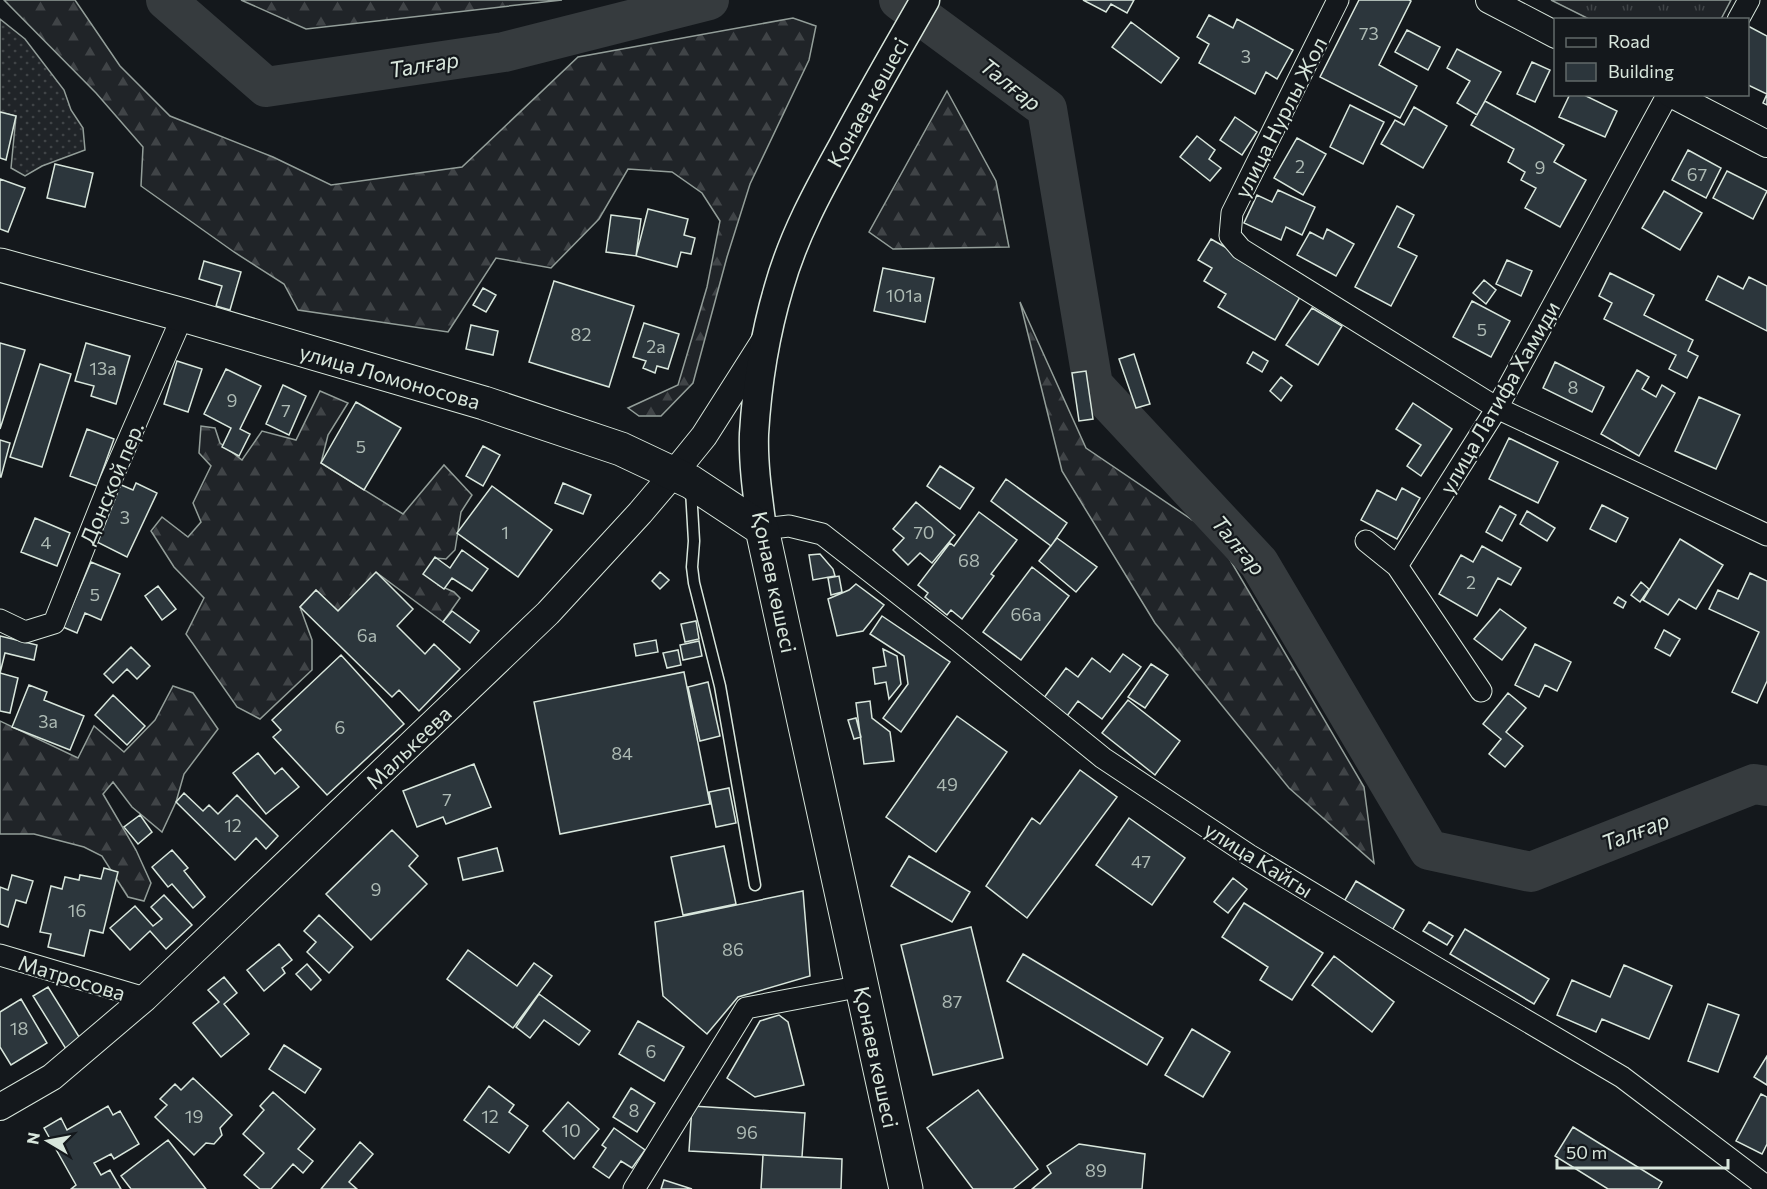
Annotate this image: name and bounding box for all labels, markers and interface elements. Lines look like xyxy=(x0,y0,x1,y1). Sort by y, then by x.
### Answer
legend xyxy=(1554,18,1749,96)
house number: 73 xyxy=(1359,22,1379,44)
text: Road xyxy=(1608,30,1650,52)
street label: улица Нурлы Жол xyxy=(1229,32,1331,202)
street label: Қонаев көшесі xyxy=(821,33,913,171)
water label: Талғар xyxy=(387,45,461,83)
house number: 3 xyxy=(1241,45,1251,67)
water label: Талғар xyxy=(975,52,1047,116)
text: Building xyxy=(1608,60,1674,82)
house number: 2 xyxy=(1295,155,1305,177)
house number: 9 xyxy=(1535,156,1545,178)
house number: 67 xyxy=(1687,163,1707,185)
house number: 101а xyxy=(886,284,922,306)
street label: улица Латифа Хамиди xyxy=(1434,296,1564,498)
house number: 5 xyxy=(1477,318,1487,340)
house number: 82 xyxy=(571,323,591,345)
house number: 2а xyxy=(646,335,666,357)
street label: улица Ломоносова xyxy=(297,338,483,414)
house number: 13а xyxy=(89,357,117,379)
house number: 8 xyxy=(1568,376,1579,398)
house number: 9 xyxy=(227,389,237,411)
house number: 7 xyxy=(281,399,291,421)
street label: Донской пер. xyxy=(74,418,148,548)
house number: 5 xyxy=(356,435,366,457)
house number: 3 xyxy=(120,506,130,528)
street label: Қонаев көшесі xyxy=(748,509,802,655)
water label: Талғар xyxy=(1206,509,1272,581)
house number: 1 xyxy=(501,521,509,543)
house number: 70 xyxy=(913,521,935,543)
house number: 4 xyxy=(41,531,52,553)
house number: 68 xyxy=(958,549,980,571)
house number: 2 xyxy=(1466,571,1476,593)
house number: 5 xyxy=(90,583,100,605)
house number: 66а xyxy=(1010,603,1042,625)
house number: 6а xyxy=(357,624,377,646)
street label: Малькеева xyxy=(360,700,456,794)
house number: 3а xyxy=(38,710,58,732)
house number: 6 xyxy=(335,716,345,738)
house number: 84 xyxy=(611,742,633,764)
house number: 49 xyxy=(936,773,958,795)
house number: 7 xyxy=(442,788,452,810)
water label: Талғар xyxy=(1597,806,1673,856)
house number: 12 xyxy=(224,814,242,836)
street label: улица Кайгы xyxy=(1200,816,1318,902)
house number: 47 xyxy=(1131,850,1151,872)
house number: 9 xyxy=(371,878,381,900)
house number: 16 xyxy=(68,899,86,921)
house number: 86 xyxy=(722,938,744,960)
street label: Матросова xyxy=(16,949,128,1005)
street label: Қонаев көшесі xyxy=(850,984,904,1130)
house number: 87 xyxy=(942,990,962,1012)
house number: 18 xyxy=(10,1017,28,1039)
house number: 6 xyxy=(646,1040,656,1062)
house number: 8 xyxy=(629,1099,640,1121)
house number: 19 xyxy=(185,1105,203,1127)
house number: 12 xyxy=(481,1105,499,1127)
north arrow xyxy=(18,1111,78,1171)
house number: 10 xyxy=(561,1119,581,1141)
house number: 96 xyxy=(736,1121,758,1143)
text: N xyxy=(22,1131,43,1146)
scale bar xyxy=(1557,1132,1728,1170)
text: 50 m xyxy=(1566,1141,1607,1163)
house number: 89 xyxy=(1085,1159,1107,1181)

